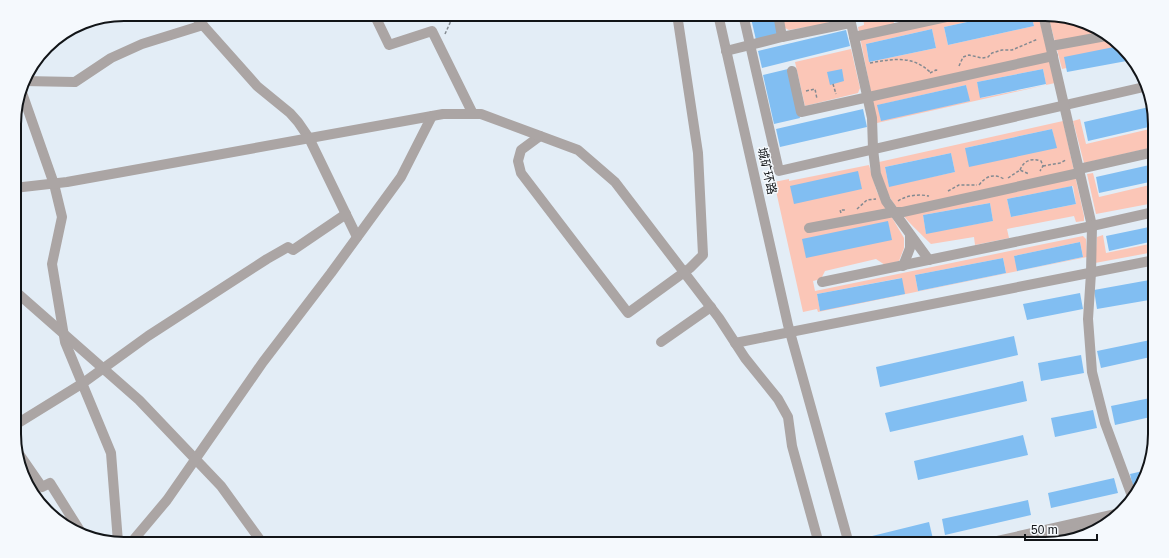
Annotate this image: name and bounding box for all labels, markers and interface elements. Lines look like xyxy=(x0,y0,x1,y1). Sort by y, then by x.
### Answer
street label: 城矿环路 xyxy=(755,146,779,196)
scale bar xyxy=(1025,516,1097,542)
text: 50 m xyxy=(1031,523,1058,537)

